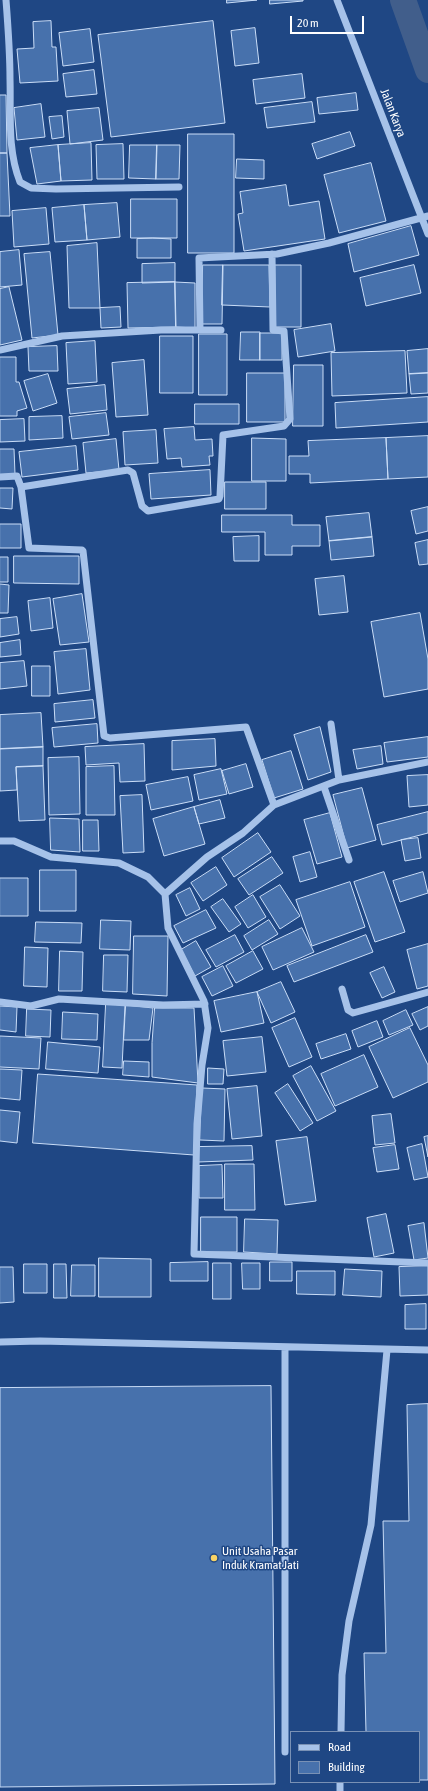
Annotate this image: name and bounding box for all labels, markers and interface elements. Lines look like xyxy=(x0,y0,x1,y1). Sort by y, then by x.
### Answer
scale bar xyxy=(292,8,366,34)
text: 20 m xyxy=(297,16,319,30)
street label: Jalan Karya xyxy=(377,87,409,139)
place label: Unit Usaha Pasar Induk Kramat Jati xyxy=(222,1544,299,1572)
marker: Unit Usaha Pasar Induk Kramat Jati xyxy=(209,1553,219,1563)
legend xyxy=(290,1731,420,1783)
text: Road xyxy=(328,1740,351,1754)
text: Building xyxy=(328,1760,365,1774)

